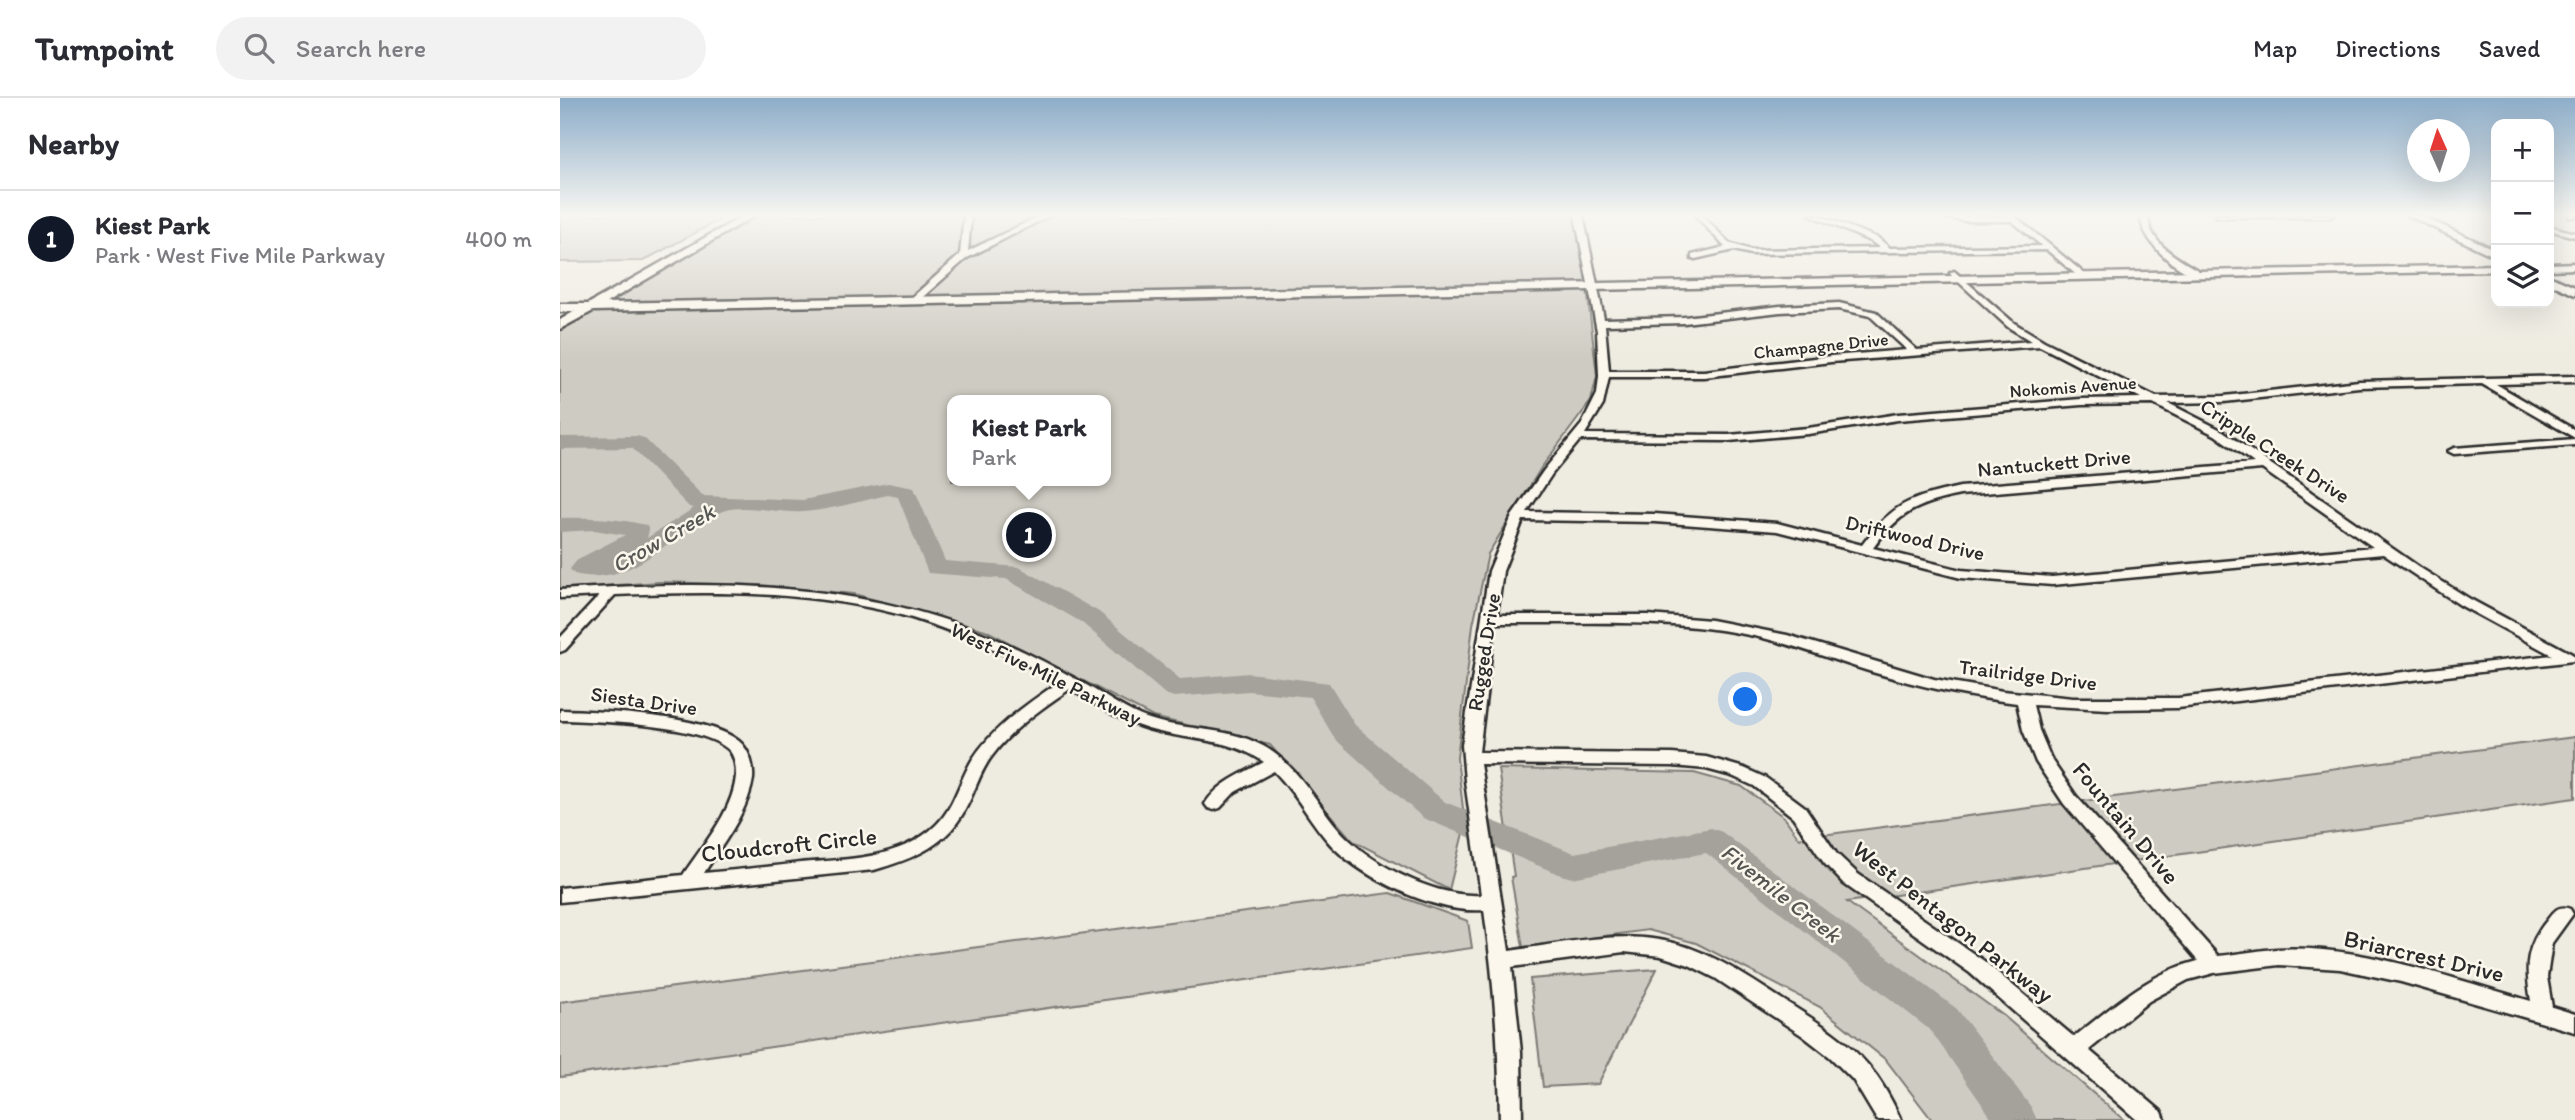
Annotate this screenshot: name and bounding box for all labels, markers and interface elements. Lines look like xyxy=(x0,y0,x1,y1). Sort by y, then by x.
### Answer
search box xyxy=(216,17,706,80)
text: Turnpoint xyxy=(35,29,174,68)
icon: search xyxy=(240,29,278,67)
text: Search here xyxy=(296,32,426,64)
text: Map xyxy=(2253,34,2297,63)
text: Directions xyxy=(2335,34,2441,63)
text: Saved xyxy=(2479,34,2540,63)
north arrow xyxy=(2407,119,2470,182)
map controls xyxy=(2491,119,2554,308)
button: + xyxy=(2491,119,2554,182)
text: Nearby xyxy=(28,125,119,162)
button: − xyxy=(2491,182,2554,245)
text: Kiest Park xyxy=(95,209,210,241)
text: 1 xyxy=(46,225,56,253)
text: 400 m xyxy=(465,225,532,253)
text: Park · West Five Mile Parkway xyxy=(95,241,385,269)
button: layers xyxy=(2491,245,2554,308)
street label: Champagne Drive xyxy=(1752,328,1890,364)
street label: Nokomis Avenue xyxy=(2009,372,2137,402)
street label: Cripple Creek Drive xyxy=(2196,393,2355,508)
popup xyxy=(947,395,1111,486)
text: Kiest Park xyxy=(972,411,1086,443)
text: Park xyxy=(972,443,1017,471)
street label: Nantuckett Drive xyxy=(1976,443,2132,482)
water label: Crow Creek xyxy=(607,497,720,579)
pin: 1 xyxy=(1006,509,1052,561)
street label: Driftwood Drive xyxy=(1843,509,1987,566)
street label: Rugged Drive xyxy=(1462,591,1505,713)
street label: West Five Mile Parkway xyxy=(947,616,1146,731)
street label: Trailridge Drive xyxy=(1958,654,2099,695)
street label: Siesta Drive xyxy=(589,681,699,720)
your location xyxy=(1728,682,1762,716)
street label: Fountain Drive xyxy=(2067,755,2186,890)
street label: Cloudcroft Circle xyxy=(700,821,878,868)
street label: West Pentagon Parkway xyxy=(1847,834,2060,1009)
water label: Fivemile Creek xyxy=(1716,838,1847,949)
street label: Briarcrest Drive xyxy=(2341,923,2507,988)

